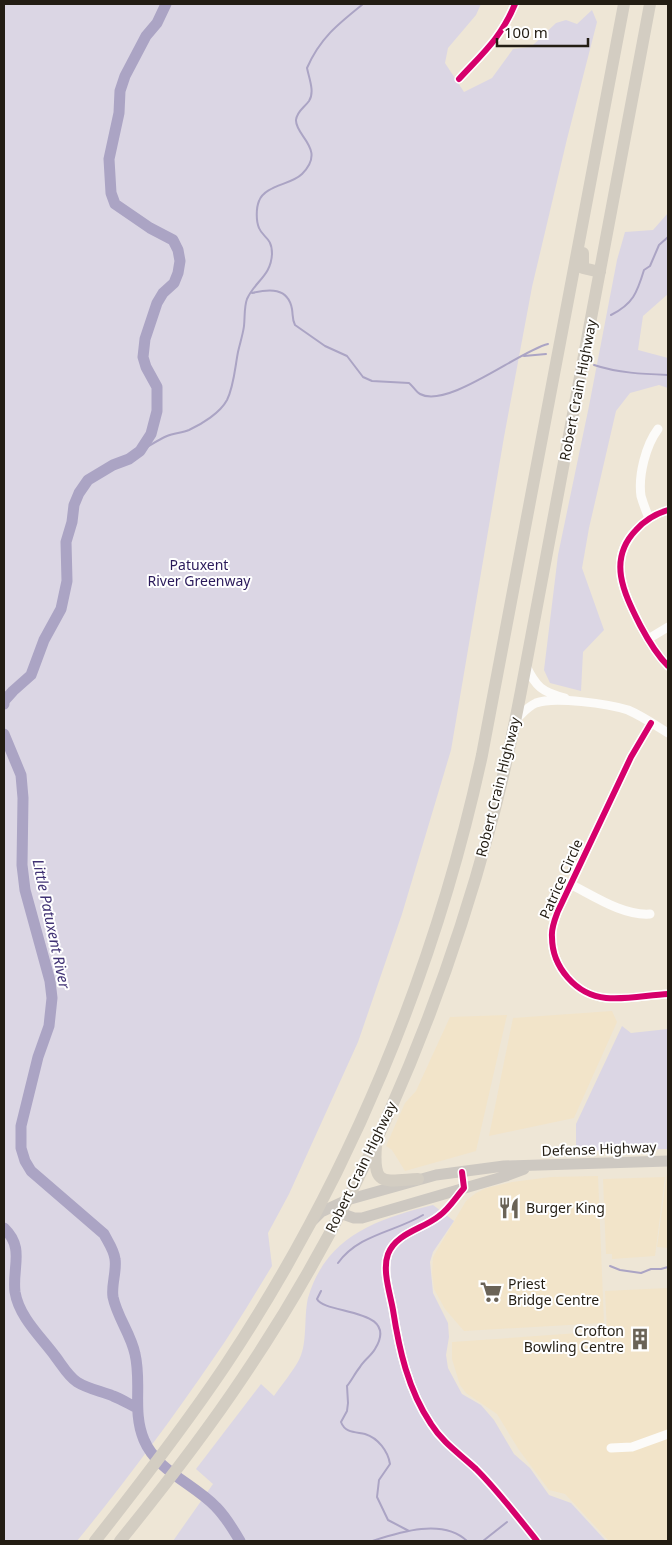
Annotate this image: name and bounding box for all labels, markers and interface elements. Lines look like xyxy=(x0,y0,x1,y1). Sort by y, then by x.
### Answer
scale bar xyxy=(497,15,588,47)
text: 100 m xyxy=(504,22,548,42)
street label: Robert Crain Highway xyxy=(554,317,601,462)
park label: Patuxent River Greenway xyxy=(148,555,251,590)
street label: Robert Crain Highway xyxy=(471,714,524,859)
street label: Patrice Circle xyxy=(535,836,587,922)
water label: Little Patuxent River xyxy=(28,857,76,991)
street label: Robert Crain Highway xyxy=(321,1097,401,1235)
street label: Defense Highway xyxy=(541,1137,658,1160)
restaurant icon: Burger King xyxy=(496,1195,522,1221)
place label: Burger King xyxy=(526,1198,605,1217)
place label: Priest Bridge Centre xyxy=(508,1274,599,1309)
supermarket icon: Priest Bridge Centre xyxy=(478,1279,504,1305)
place label: Crofton Bowling Centre xyxy=(524,1321,624,1356)
building icon: Crofton Bowling Centre xyxy=(627,1326,653,1352)

